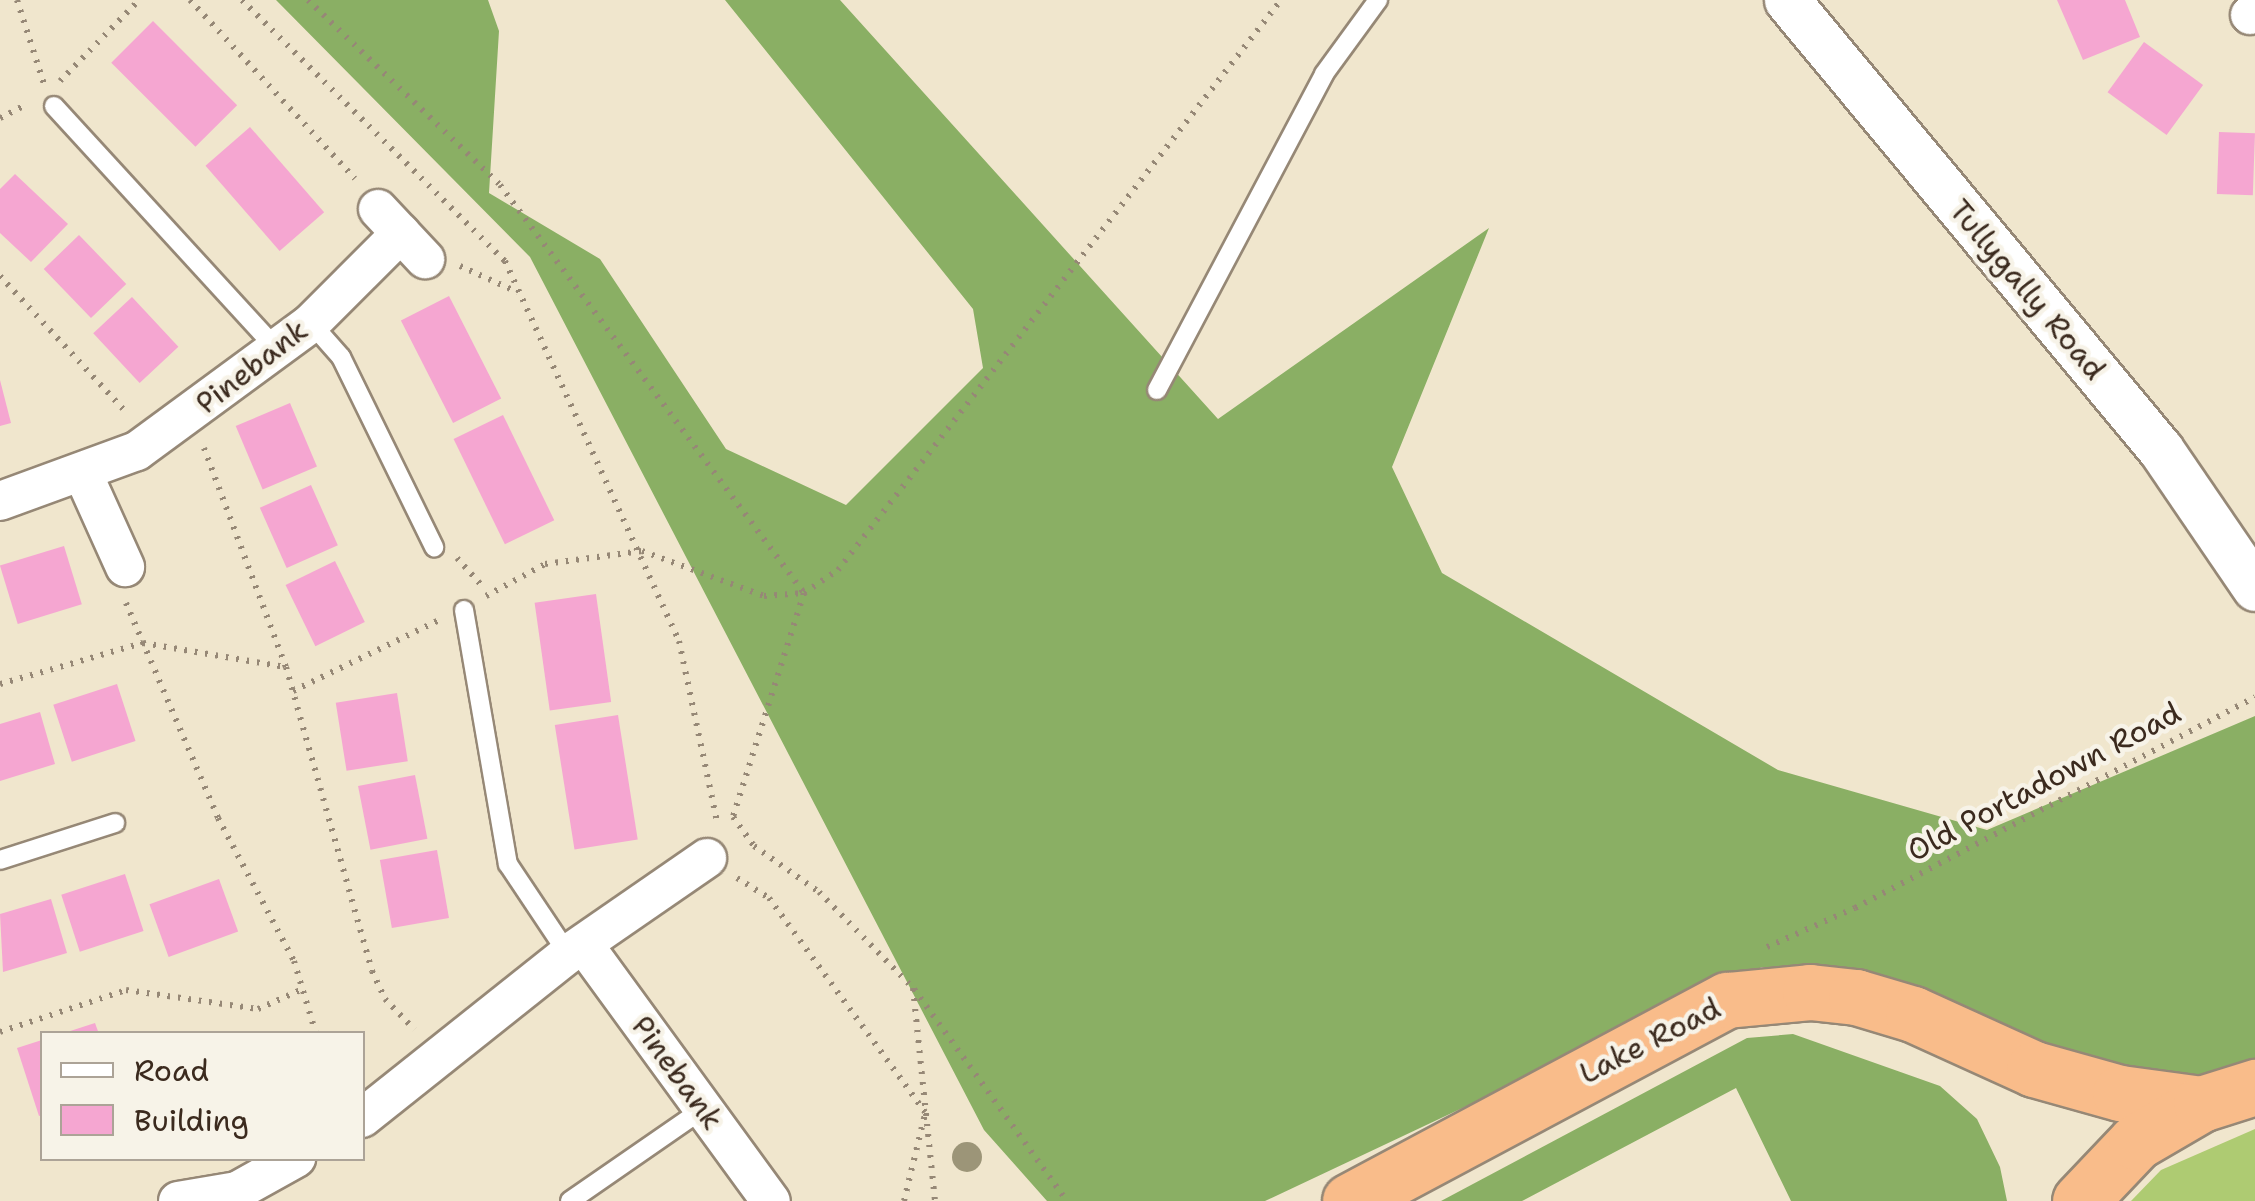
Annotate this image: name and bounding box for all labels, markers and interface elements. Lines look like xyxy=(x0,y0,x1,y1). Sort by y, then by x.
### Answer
street label: Tullygally Road xyxy=(1941,193,2113,387)
street label: Pinebank xyxy=(189,312,315,422)
street label: Old Portadown Road xyxy=(1901,695,2187,869)
street label: Lake Road xyxy=(1573,990,1727,1092)
street label: Pinebank xyxy=(624,1009,730,1137)
legend xyxy=(40,1031,365,1161)
text: Road xyxy=(134,1050,209,1091)
text: Building xyxy=(134,1100,249,1141)

